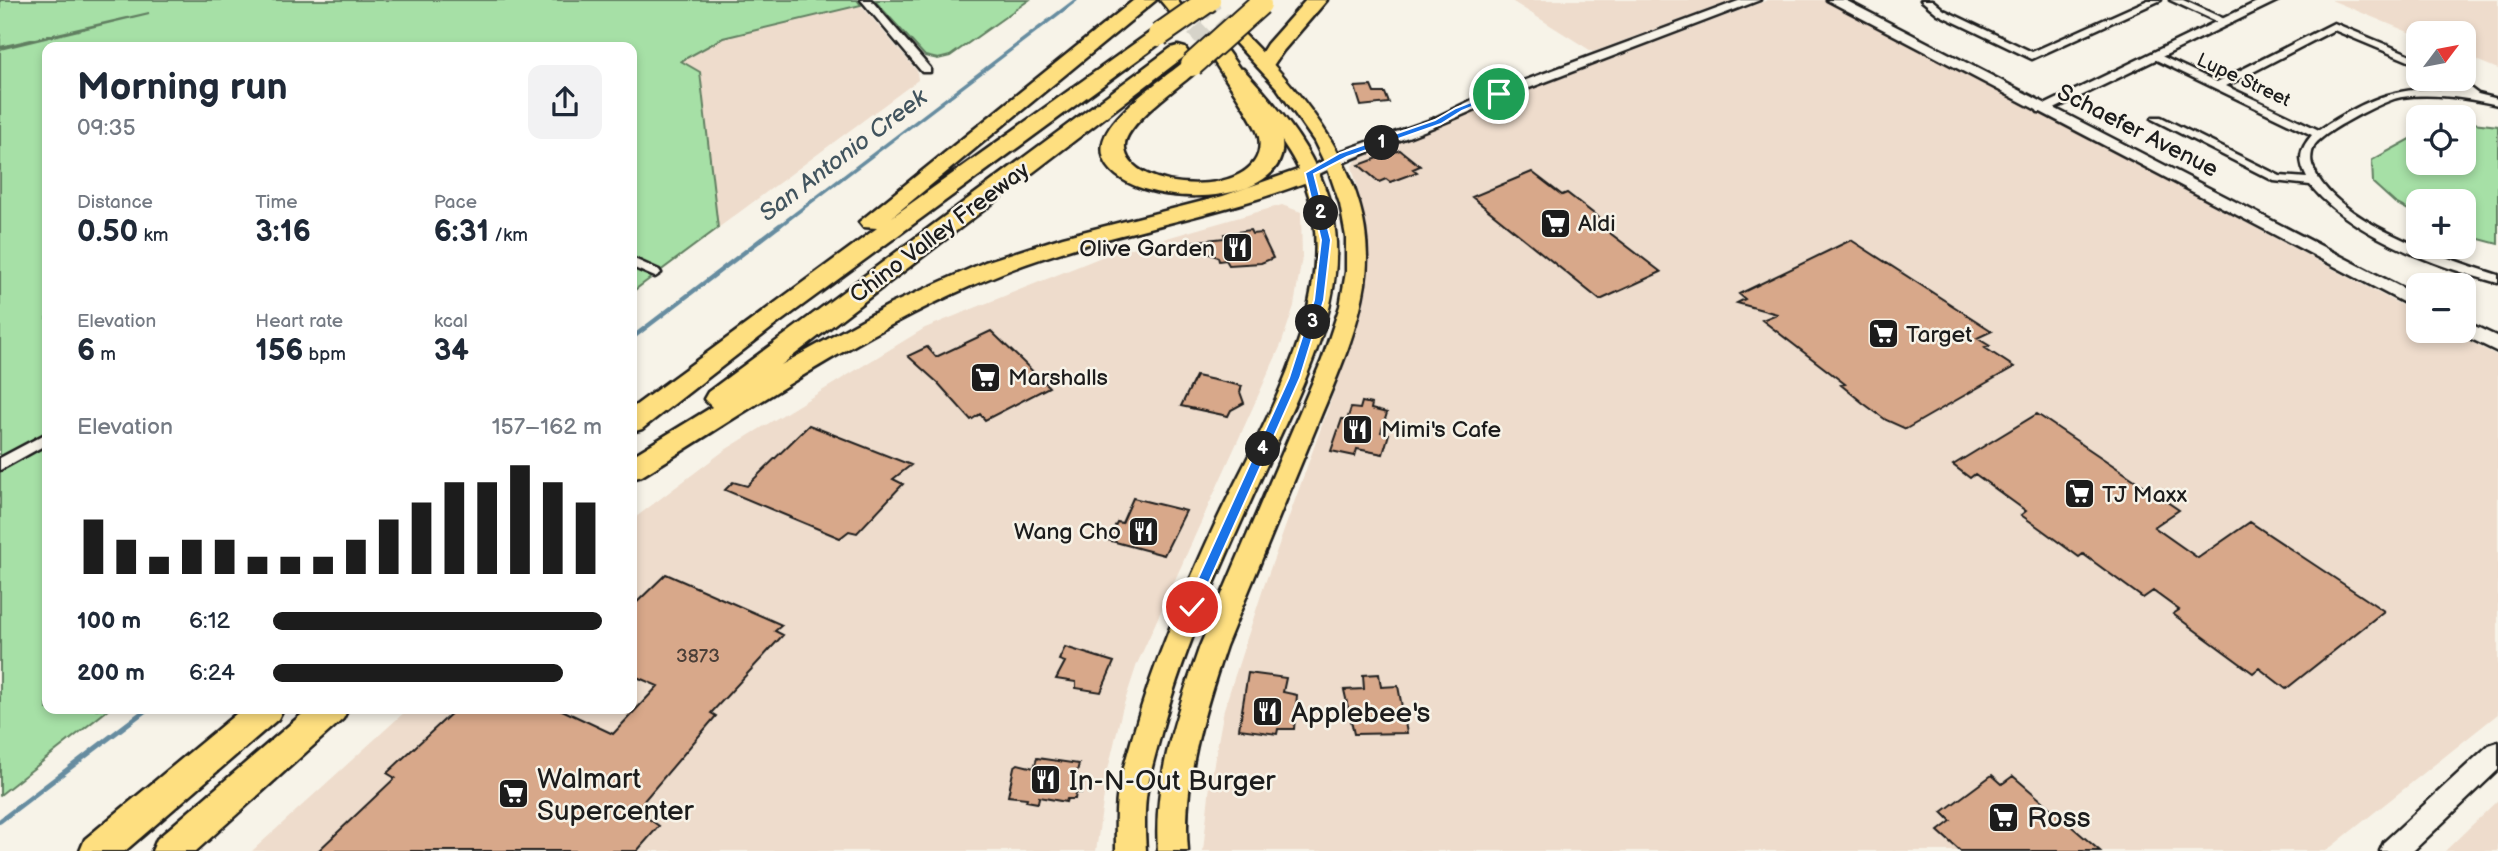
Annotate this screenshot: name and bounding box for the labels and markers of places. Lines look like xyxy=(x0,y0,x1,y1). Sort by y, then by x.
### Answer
pin xyxy=(1469,64,1529,124)
pin: 1 xyxy=(1364,125,1400,160)
pin: 2 xyxy=(1304,196,1338,230)
supermarket icon: Aldi xyxy=(1538,206,1572,240)
place label: Aldi xyxy=(1578,210,1616,238)
restaurant icon: Olive Garden xyxy=(1221,231,1255,265)
place label: Olive Garden xyxy=(1079,235,1215,263)
pin: 3 xyxy=(1296,304,1330,340)
supermarket icon: Target xyxy=(1866,317,1900,351)
place label: Target xyxy=(1906,321,1972,349)
supermarket icon: Marshalls xyxy=(968,360,1002,394)
place label: Marshalls xyxy=(1008,364,1108,392)
restaurant icon: Mimi's Cafe xyxy=(1341,412,1375,446)
place label: Mimi's Cafe xyxy=(1381,416,1501,444)
pin: 4 xyxy=(1246,432,1280,466)
supermarket icon: TJ Maxx xyxy=(2062,477,2096,511)
place label: TJ Maxx xyxy=(2102,481,2187,509)
restaurant icon: Wang Cho xyxy=(1127,514,1161,548)
place label: Wang Cho xyxy=(1014,518,1121,546)
pin xyxy=(1162,577,1222,637)
restaurant icon: Applebee's xyxy=(1251,695,1285,729)
place label: Applebee's xyxy=(1291,697,1431,730)
place label: Walmart Supercenter xyxy=(537,763,695,828)
restaurant icon: In-N-Out Burger xyxy=(1029,763,1063,797)
place label: In-N-Out Burger xyxy=(1069,765,1276,798)
supermarket icon: Walmart Supercenter xyxy=(497,777,531,811)
supermarket icon: Ross xyxy=(1987,800,2021,834)
place label: Ross xyxy=(2027,802,2091,835)

